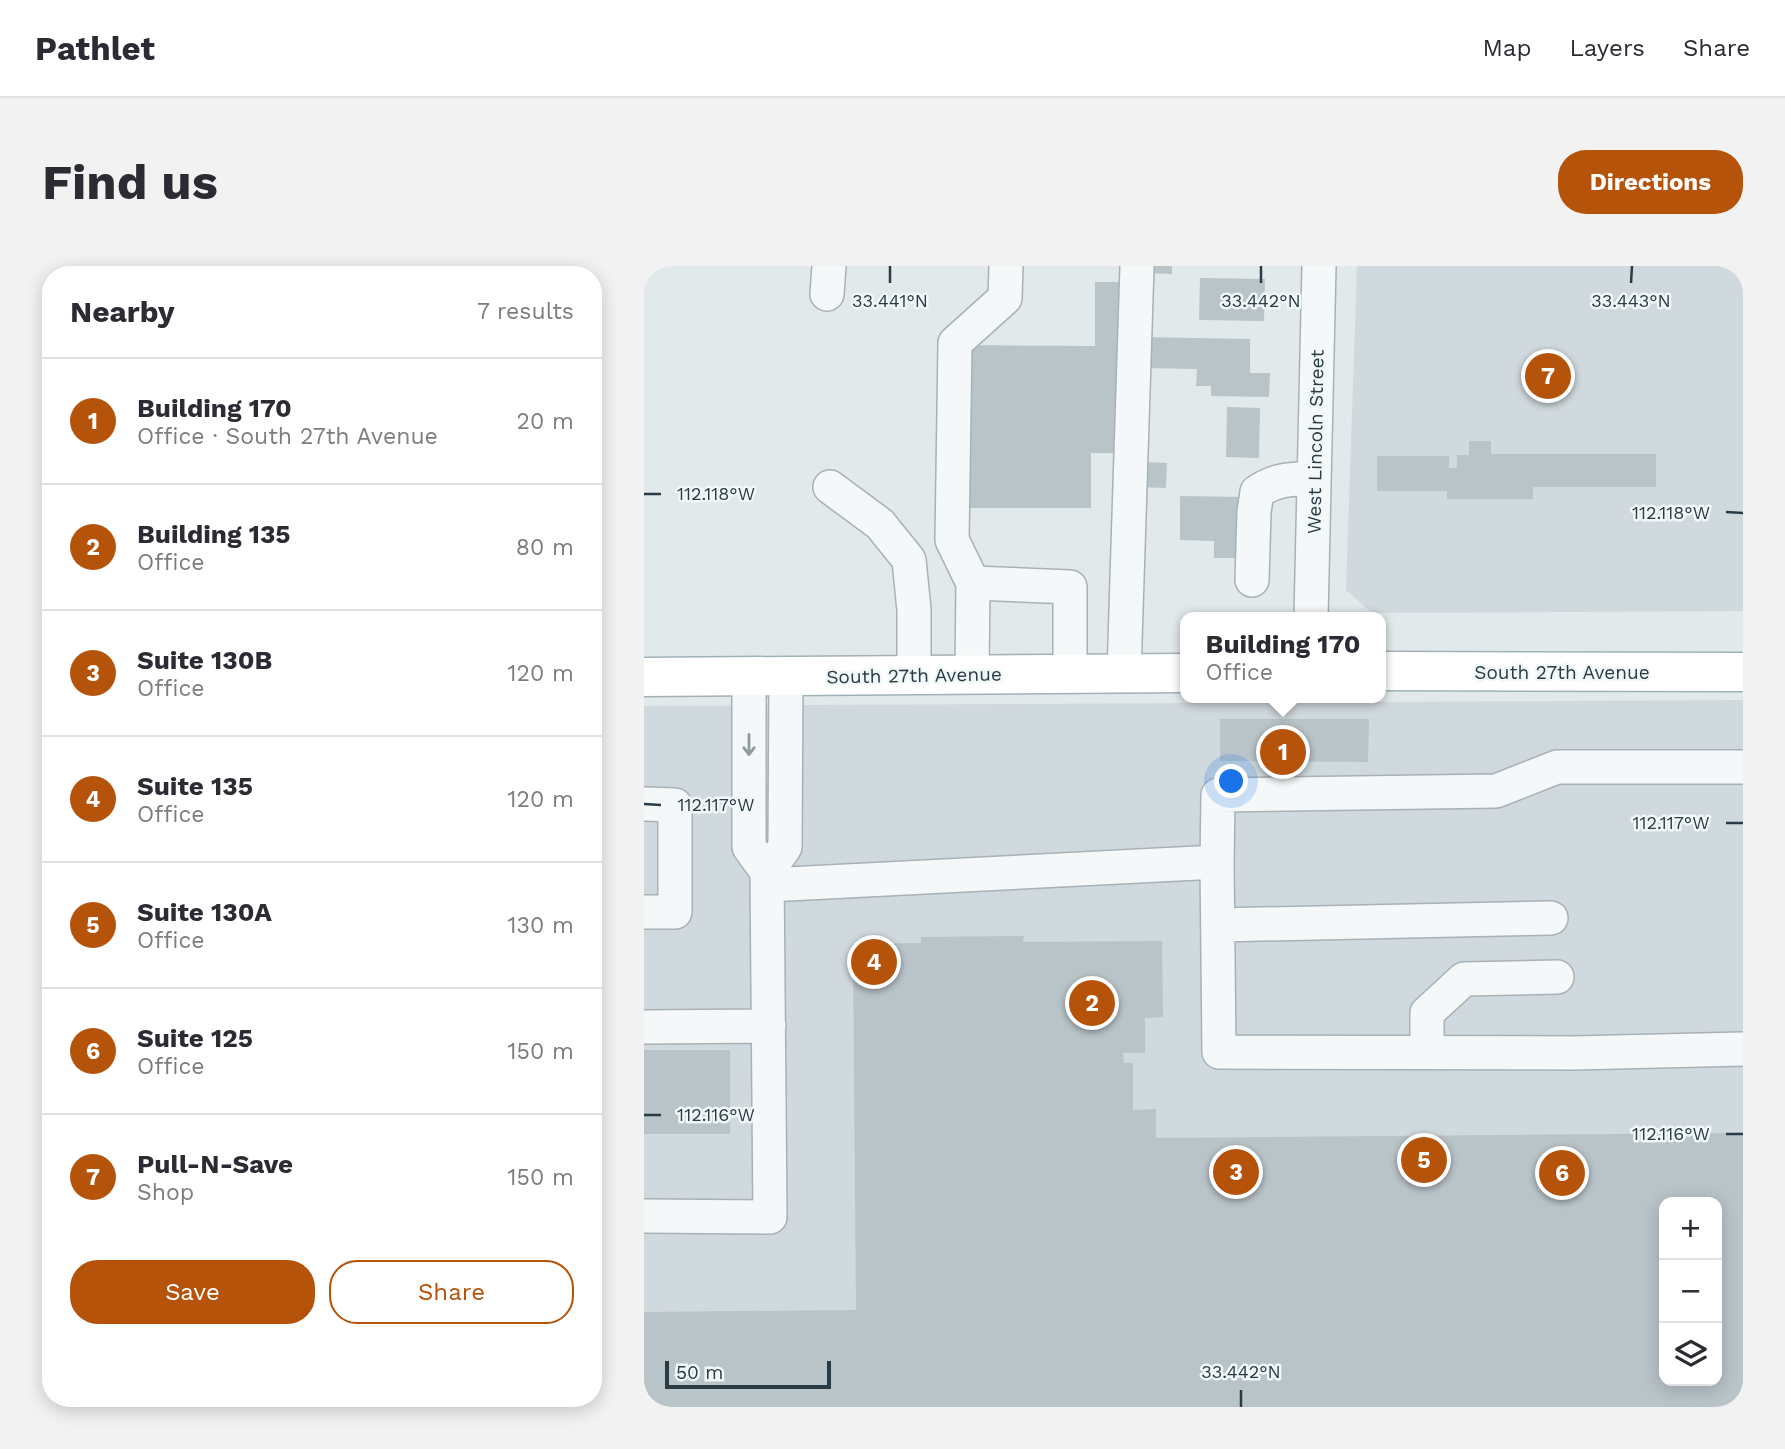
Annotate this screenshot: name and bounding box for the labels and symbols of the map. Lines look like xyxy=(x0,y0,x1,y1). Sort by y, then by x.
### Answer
text: 33.441°N xyxy=(852,290,928,311)
text: 33.442°N xyxy=(1221,290,1301,311)
text: 33.443°N xyxy=(1591,290,1671,311)
street label: West Lincoln Street xyxy=(1302,350,1329,534)
pin: 7 xyxy=(1525,350,1571,402)
text: 112.118°W xyxy=(677,483,755,504)
text: 112.118°W xyxy=(1632,502,1710,523)
street label: South 27th Avenue xyxy=(1474,661,1650,684)
street label: South 27th Avenue xyxy=(826,662,1002,689)
pin: 1 xyxy=(1260,726,1306,778)
one-way arrow xyxy=(742,733,756,756)
your location xyxy=(1214,764,1248,798)
text: 112.117°W xyxy=(678,794,754,815)
text: 112.117°W xyxy=(1633,812,1709,833)
pin: 4 xyxy=(851,936,897,988)
pin: 2 xyxy=(1069,977,1115,1029)
text: 112.116°W xyxy=(677,1104,755,1125)
text: 112.116°W xyxy=(1632,1123,1710,1144)
pin: 5 xyxy=(1401,1134,1447,1186)
pin: 3 xyxy=(1213,1146,1259,1198)
pin: 6 xyxy=(1539,1147,1585,1199)
scale bar xyxy=(665,1358,831,1390)
text: 33.442°N xyxy=(1201,1361,1281,1382)

